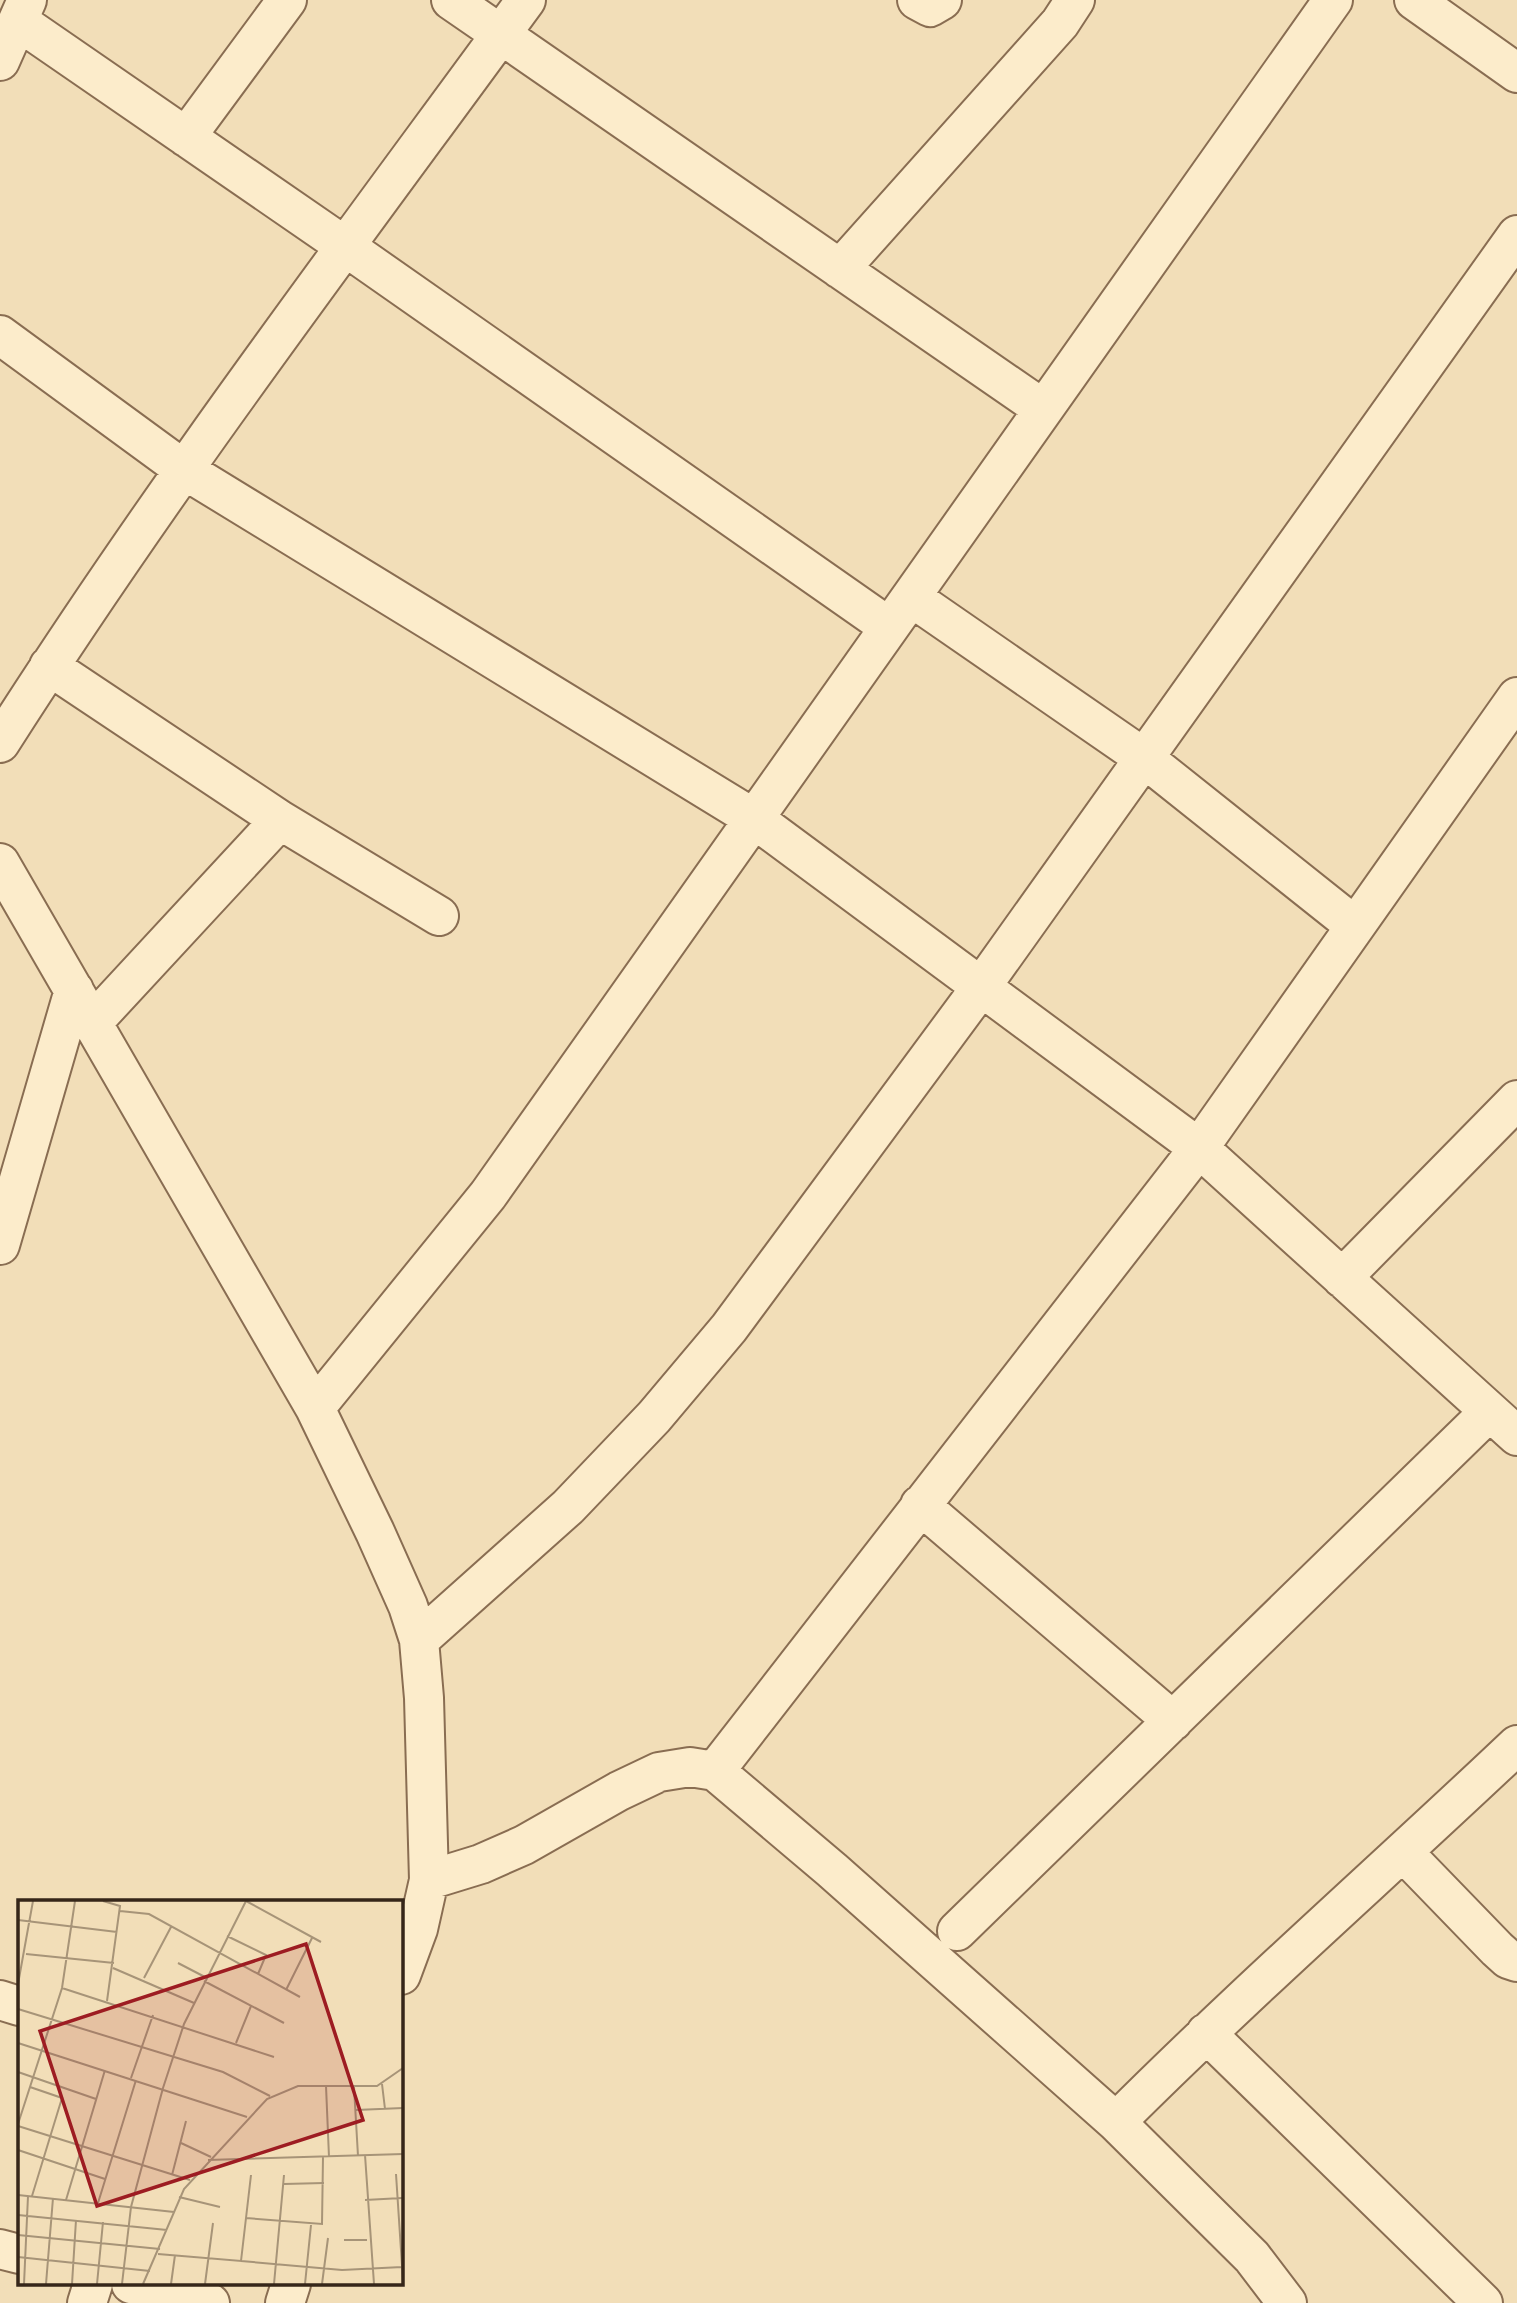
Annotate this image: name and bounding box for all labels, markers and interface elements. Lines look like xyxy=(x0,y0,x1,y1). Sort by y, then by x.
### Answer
inset map xyxy=(18,1900,402,2286)

